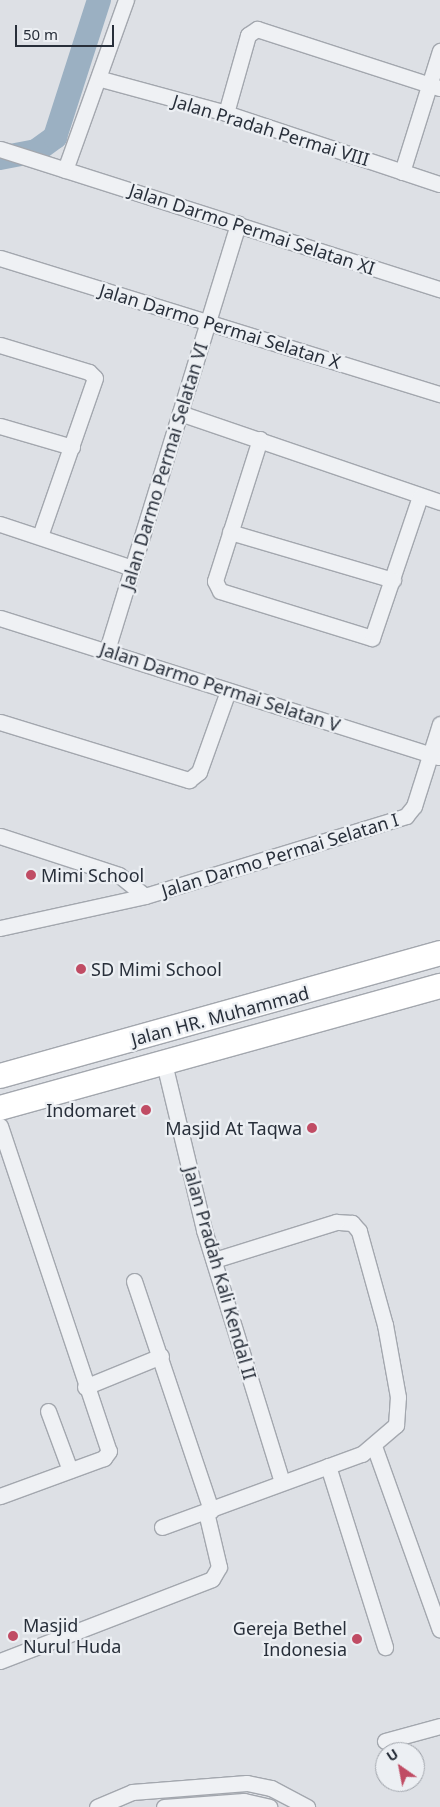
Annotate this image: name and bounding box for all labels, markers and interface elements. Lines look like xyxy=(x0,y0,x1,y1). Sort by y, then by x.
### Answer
scale bar xyxy=(18,15,116,47)
text: 50 m xyxy=(23,24,58,44)
street label: Jalan Pradah Permai VIII xyxy=(170,90,372,170)
street label: Jalan Darmo Permai Selatan XI xyxy=(126,179,378,279)
street label: Jalan Darmo Permai Selatan X xyxy=(97,279,343,373)
street label: Jalan Darmo Permai Selatan VI xyxy=(116,340,212,592)
street label: Jalan Darmo Permai Selatan V xyxy=(97,638,343,736)
street label: Jalan Darmo Permai Selatan I xyxy=(159,809,401,901)
place label: Mimi School xyxy=(41,864,144,886)
marker: Mimi School xyxy=(25,869,37,881)
place label: SD Mimi School xyxy=(91,958,222,980)
marker: SD Mimi School xyxy=(75,963,87,975)
street label: Jalan HR. Muhammad xyxy=(129,982,311,1050)
place label: Indomaret xyxy=(46,1099,136,1121)
marker: Indomaret xyxy=(140,1104,152,1116)
place label: Masjid At Taqwa xyxy=(165,1117,302,1139)
marker: Masjid At Taqwa xyxy=(306,1122,318,1134)
street label: Jalan Pradah Kali Kendal II xyxy=(179,1164,261,1382)
place label: Masjid Nurul Huda xyxy=(23,1615,121,1658)
place label: Gereja Bethel Indonesia xyxy=(233,1618,347,1660)
marker: Masjid Nurul Huda xyxy=(7,1630,19,1642)
marker: Gereja Bethel Indonesia xyxy=(351,1633,363,1645)
north arrow xyxy=(375,1742,425,1792)
text: U xyxy=(382,1744,402,1766)

